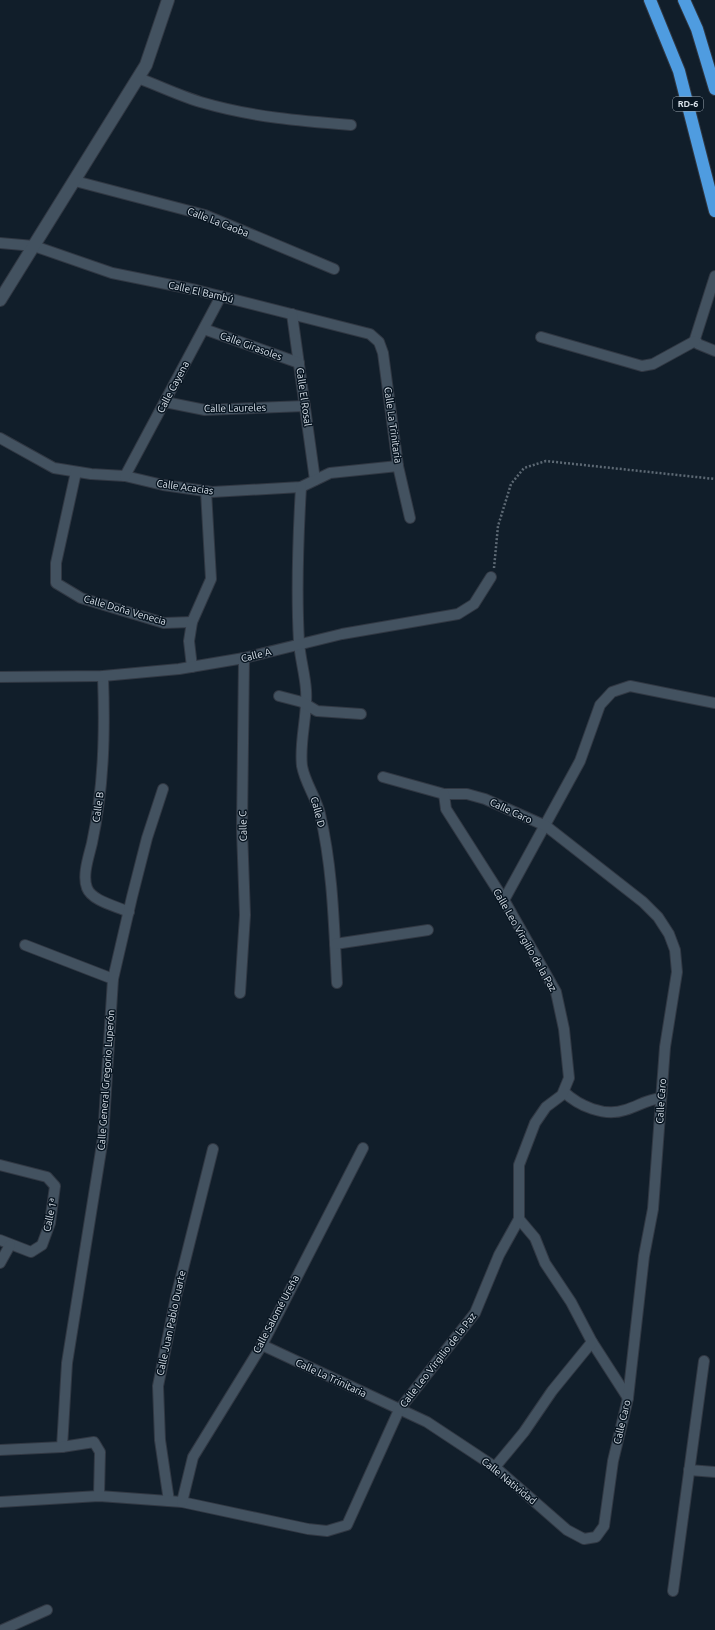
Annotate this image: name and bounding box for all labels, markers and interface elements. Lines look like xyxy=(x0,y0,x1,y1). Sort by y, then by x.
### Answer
road number: RD-6 xyxy=(673,97,703,111)
street label: Calle La Caoba xyxy=(186,205,250,239)
street label: Calle El Bambú xyxy=(167,279,235,305)
street label: Calle Girasoles xyxy=(219,330,283,362)
street label: Calle Cayena xyxy=(155,359,191,415)
street label: Calle El Rosal xyxy=(294,367,314,427)
street label: Calle La Trinitaria xyxy=(382,386,404,464)
street label: Calle Laureles xyxy=(204,402,266,414)
street label: Calle Acacias xyxy=(156,478,214,496)
street label: Calle Doña Venecia xyxy=(82,593,168,627)
street label: Calle A xyxy=(240,646,273,664)
street label: Calle B xyxy=(90,791,106,823)
street label: Calle D xyxy=(309,795,327,829)
street label: Calle Caro xyxy=(488,796,534,826)
street label: Calle C xyxy=(237,811,249,841)
street label: Calle Leo Virgilio de la Paz xyxy=(491,887,559,994)
street label: Calle General Gregorio Luperón xyxy=(96,1009,116,1151)
street label: Calle Caro xyxy=(654,1078,668,1124)
street label: Calle 1ª xyxy=(41,1197,59,1233)
street label: Calle Juan Pablo Duarte xyxy=(155,1270,187,1376)
street label: Calle Salomé Ureña xyxy=(251,1273,301,1355)
street label: Calle Leo Virgilio de la Paz xyxy=(398,1310,478,1409)
street label: Calle La Trinitaria xyxy=(294,1357,368,1399)
street label: Calle Caro xyxy=(612,1399,632,1445)
street label: Calle Natividad xyxy=(479,1456,539,1506)

